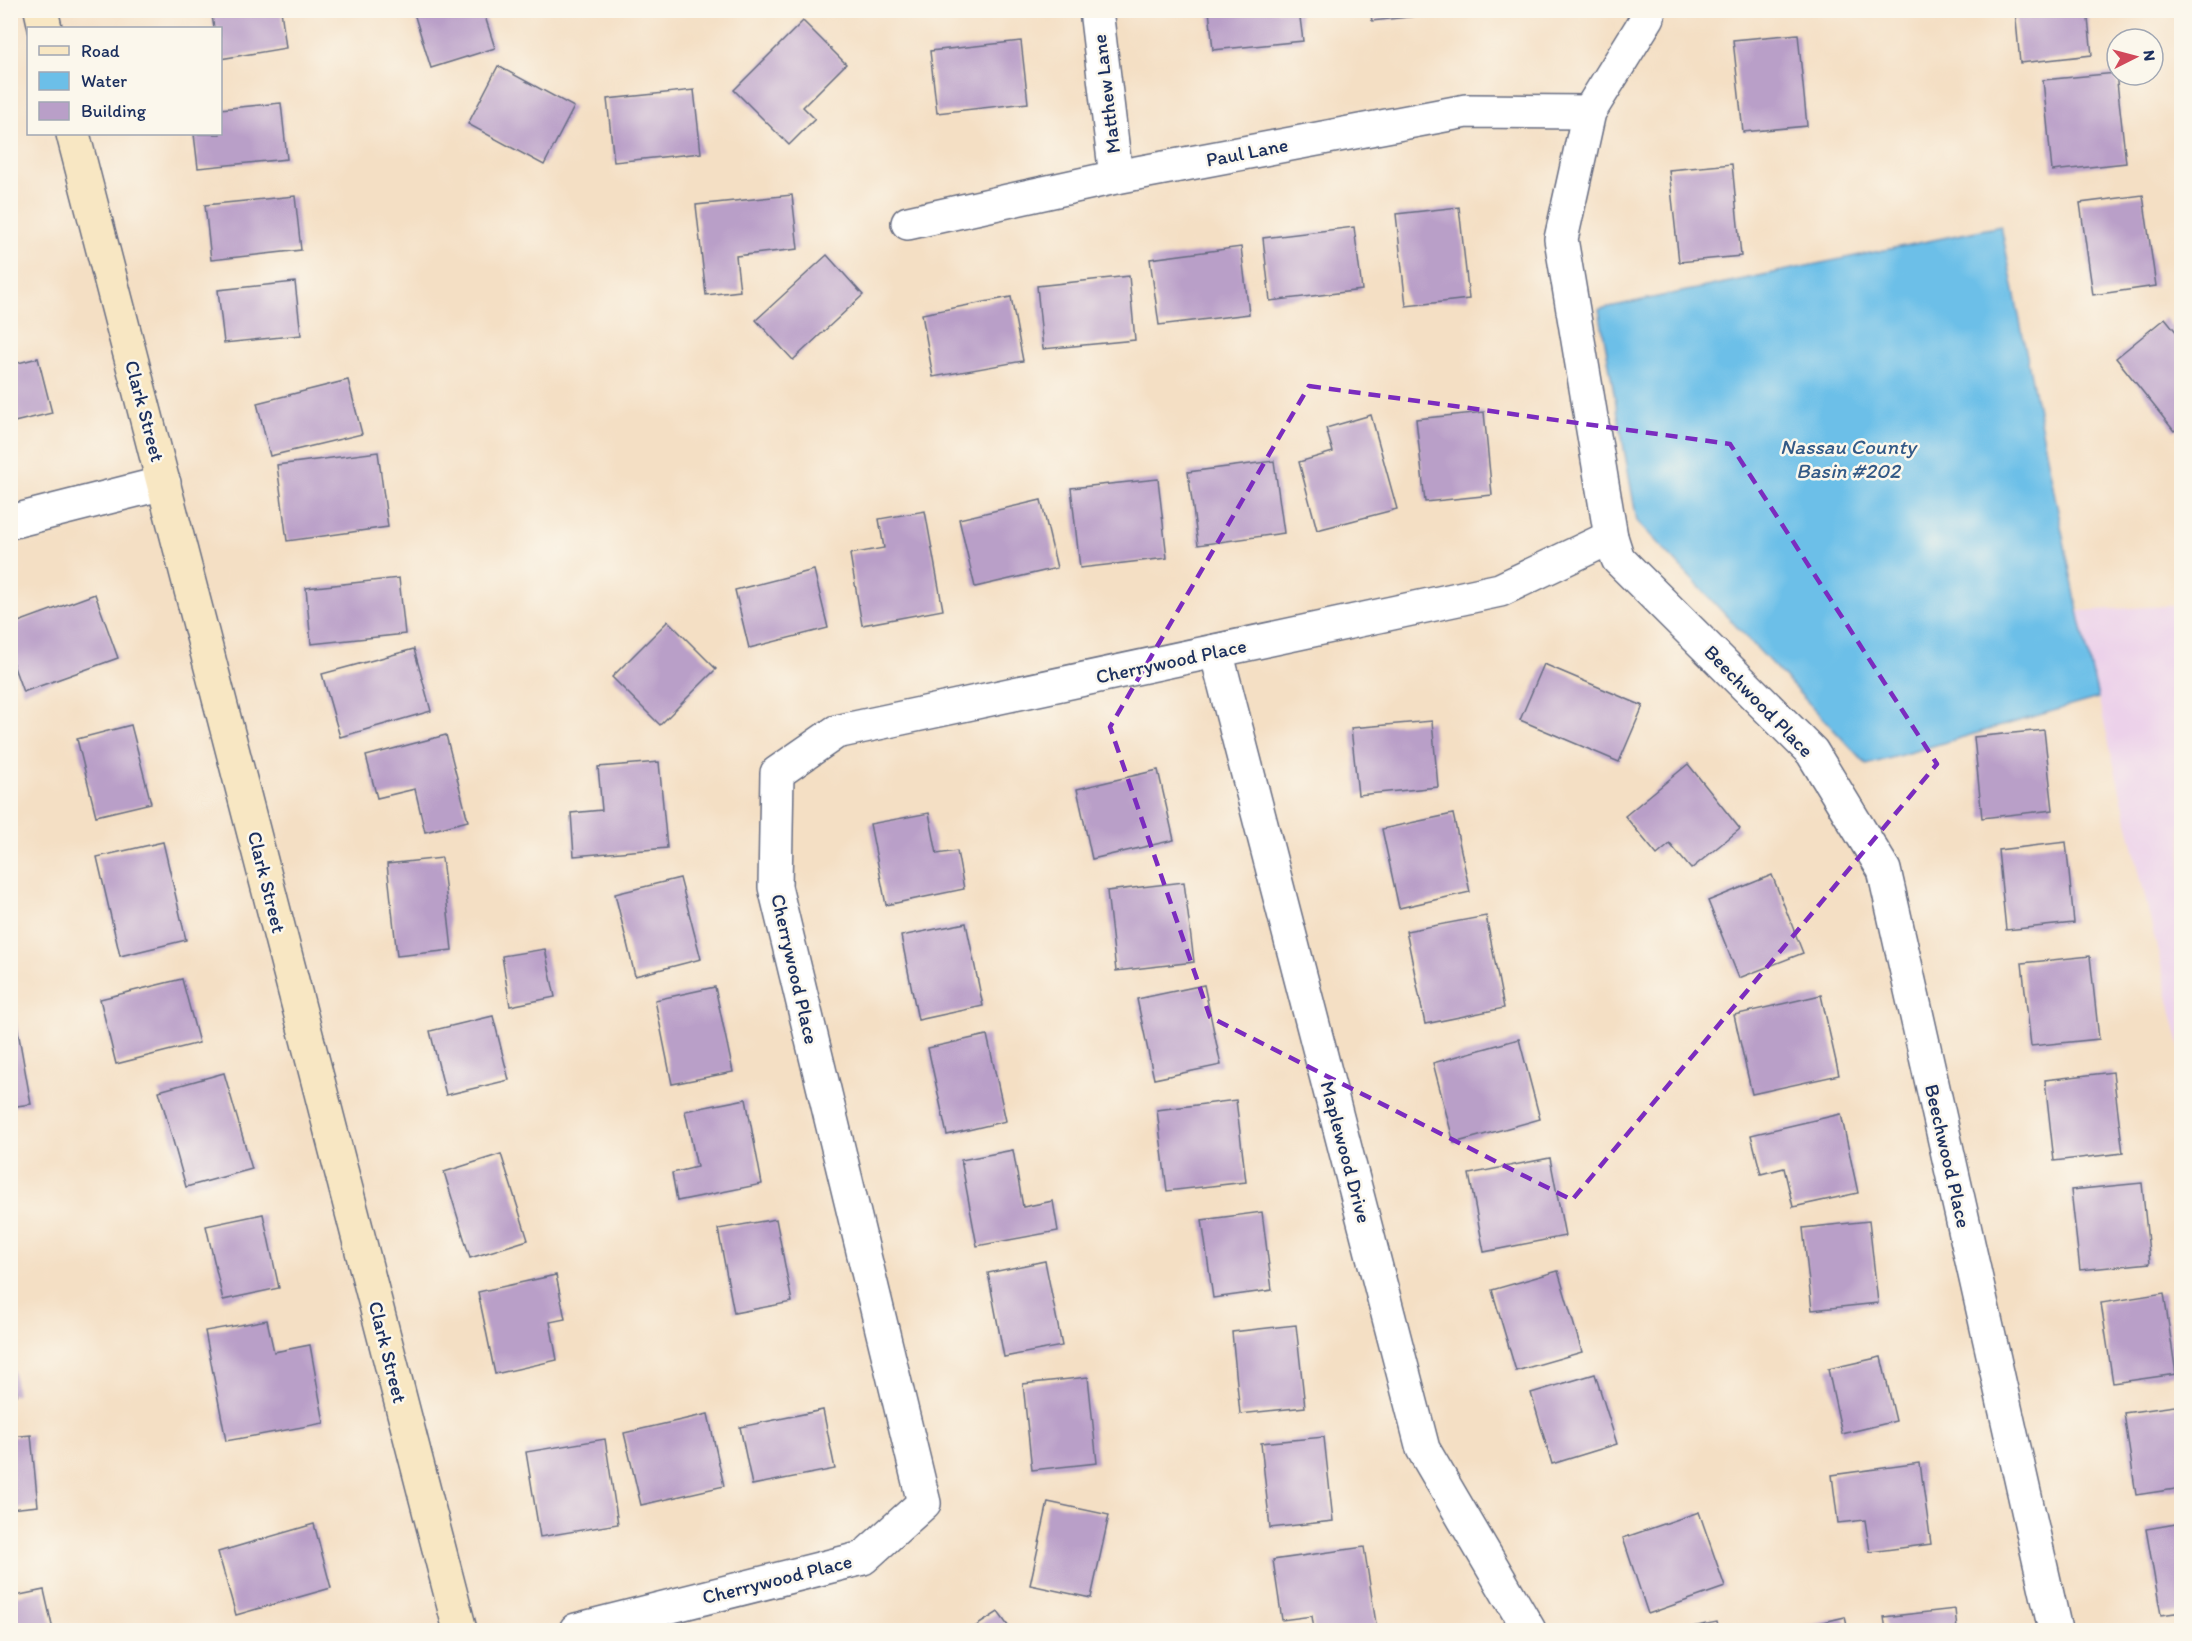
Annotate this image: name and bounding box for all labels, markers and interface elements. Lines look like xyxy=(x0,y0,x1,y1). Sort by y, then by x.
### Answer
legend xyxy=(27,27,222,135)
north arrow xyxy=(2105,27,2165,87)
street label: Matthew Lane xyxy=(1087,33,1125,155)
text: Road xyxy=(81,40,120,62)
text: N xyxy=(2139,49,2159,62)
text: Water xyxy=(81,70,127,92)
text: Building xyxy=(81,100,147,122)
street label: Paul Lane xyxy=(1204,132,1290,172)
street label: Clark Street xyxy=(120,358,170,464)
water label: Nassau County Basin #202 xyxy=(1780,434,1918,483)
street label: Cherrywood Place xyxy=(1093,633,1249,689)
street label: Beechwood Place xyxy=(1699,640,1819,762)
street label: Clark Street xyxy=(243,829,291,935)
street label: Cherrywood Place xyxy=(766,892,824,1046)
street label: Maplewood Drive xyxy=(1315,1078,1377,1226)
street label: Beechwood Place xyxy=(1920,1082,1976,1230)
street label: Clark Street xyxy=(364,1299,412,1405)
street label: Cherrywood Place xyxy=(700,1549,854,1609)

